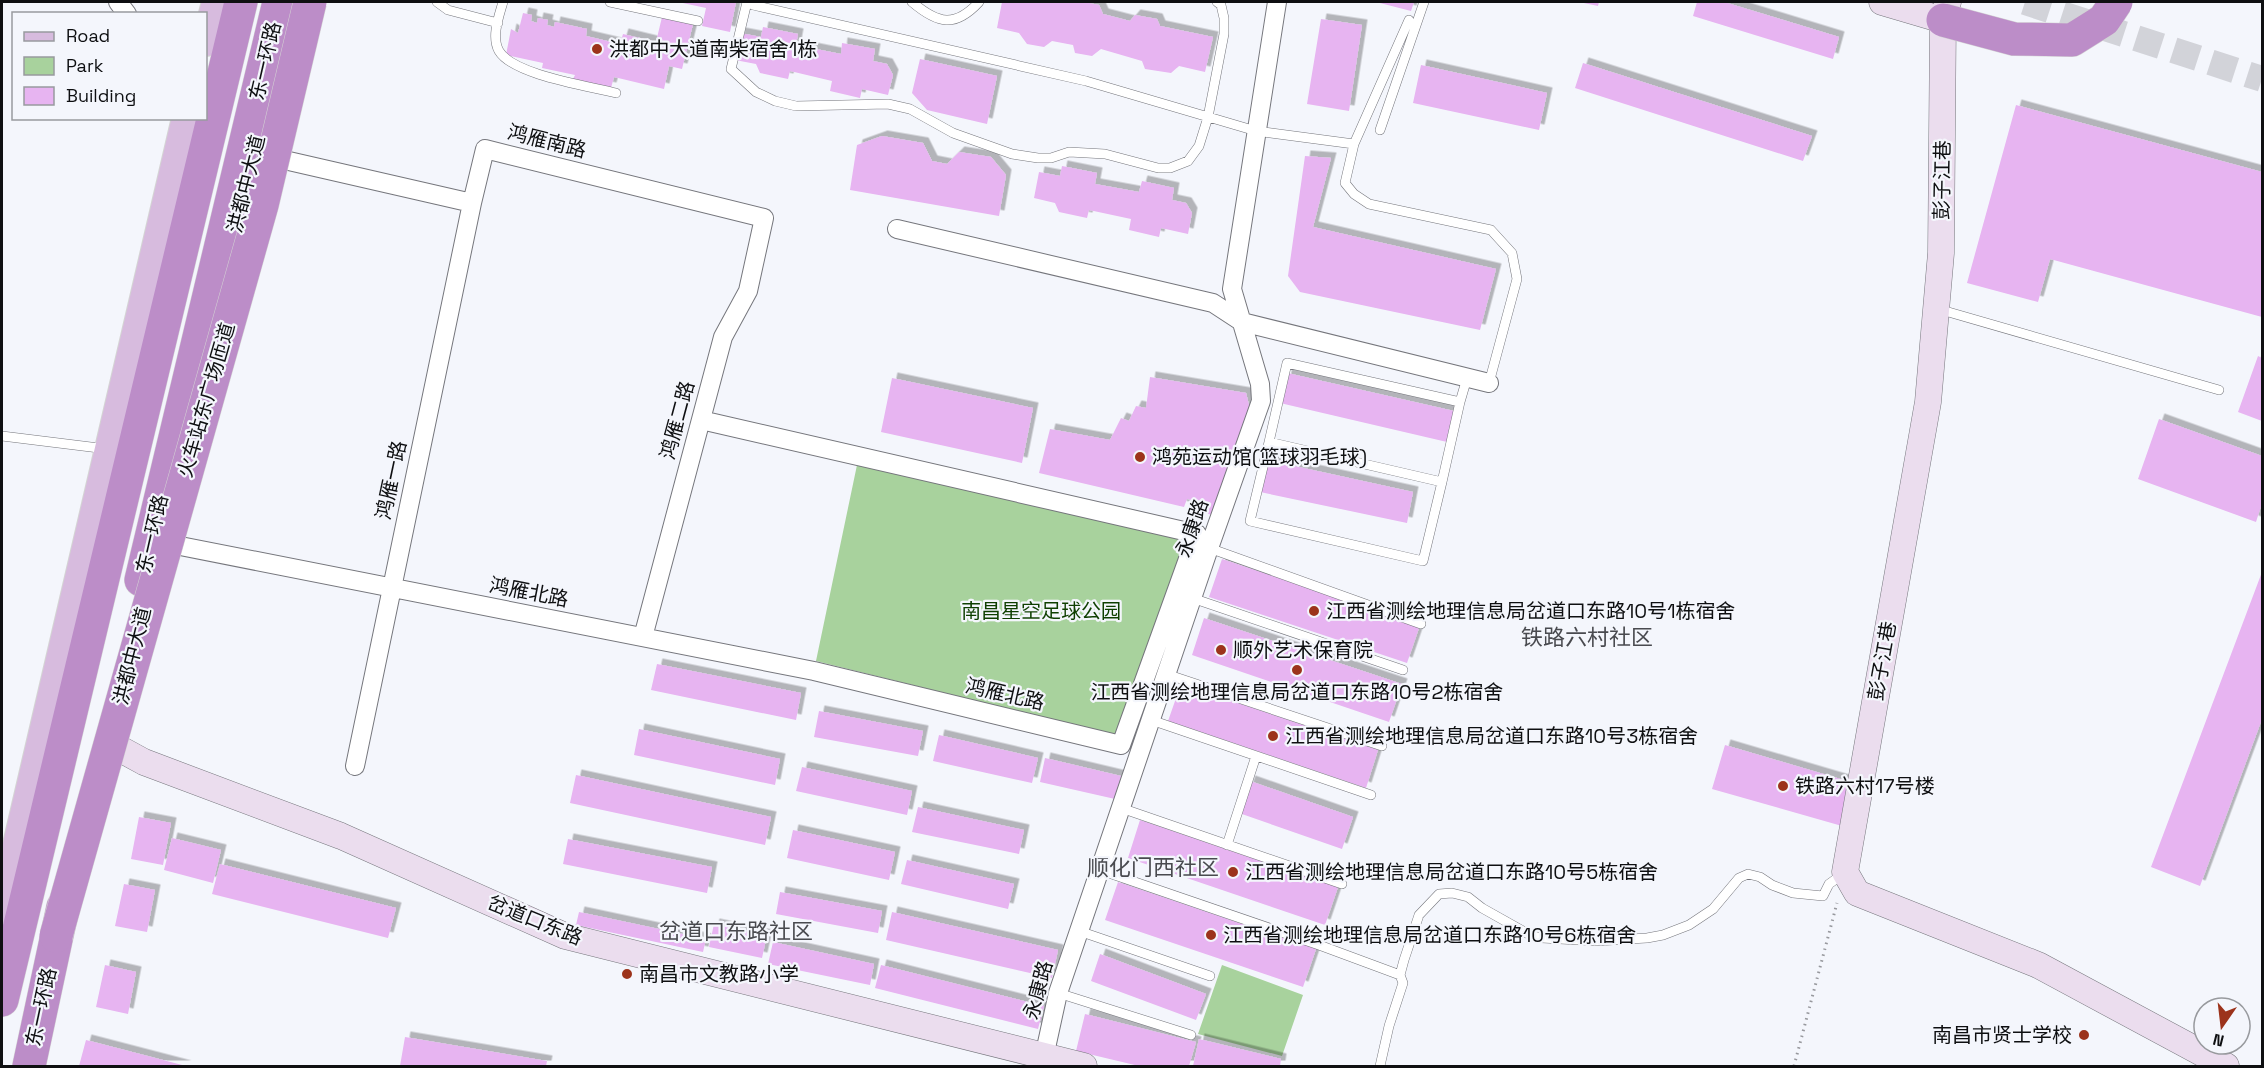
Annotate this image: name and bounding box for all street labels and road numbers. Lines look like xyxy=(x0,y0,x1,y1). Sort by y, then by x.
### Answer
street label: 东一环路 xyxy=(243,19,287,103)
street label: 鸿雁南路 xyxy=(505,119,589,163)
street label: 洪都中大道 xyxy=(221,132,271,236)
street label: 彭子江巷 xyxy=(1928,140,1956,220)
street label: 火车站东广场匝道 xyxy=(171,320,241,480)
street label: 鸿雁二路 xyxy=(654,378,700,462)
street label: 鸿雁一路 xyxy=(370,438,412,522)
street label: 东一环路 xyxy=(130,492,174,576)
street label: 永康路 xyxy=(1170,495,1214,561)
street label: 鸿雁北路 xyxy=(487,572,571,612)
street label: 洪都中大道 xyxy=(107,604,157,708)
street label: 彭子江巷 xyxy=(1862,619,1902,703)
street label: 鸿雁北路 xyxy=(963,672,1047,716)
street label: 岔道口东路 xyxy=(484,889,586,951)
street label: 永康路 xyxy=(1018,958,1058,1022)
street label: 东一环路 xyxy=(20,965,62,1049)

